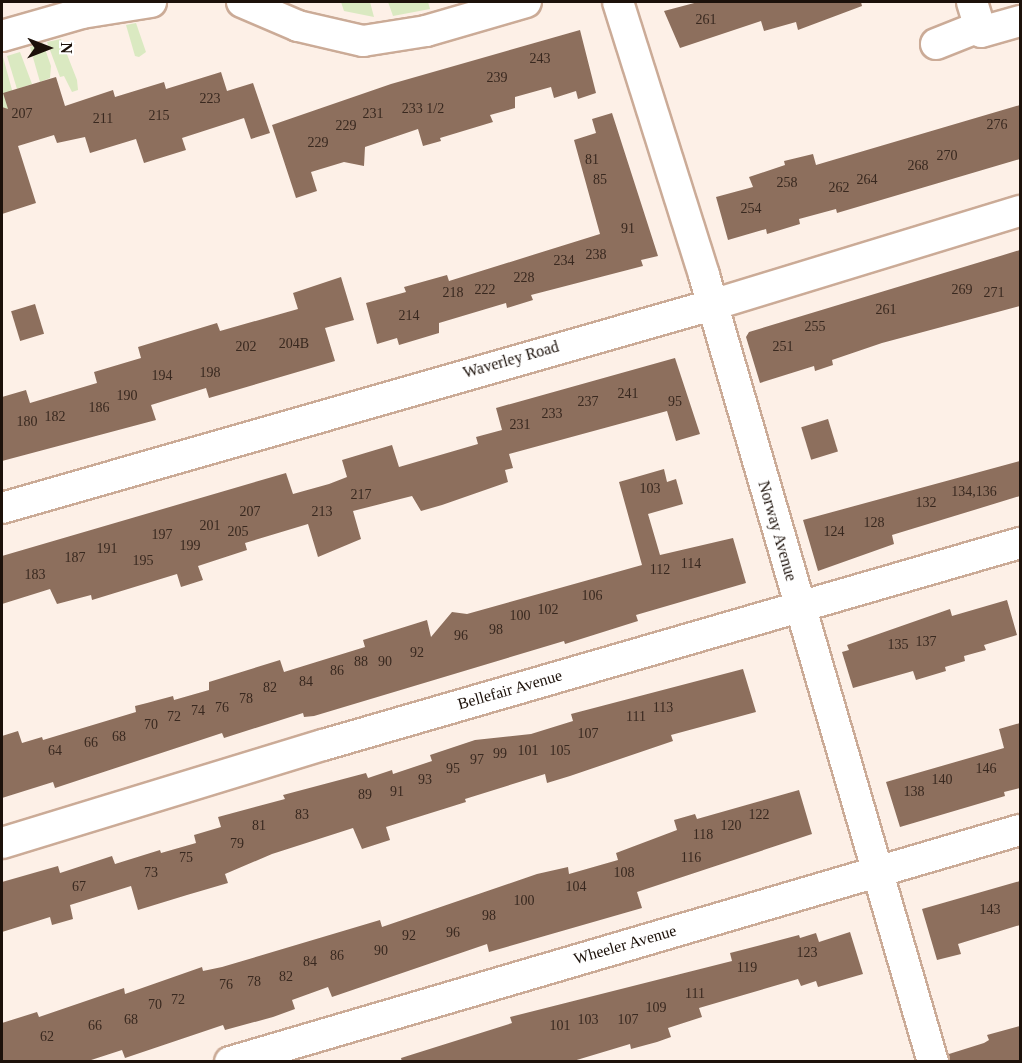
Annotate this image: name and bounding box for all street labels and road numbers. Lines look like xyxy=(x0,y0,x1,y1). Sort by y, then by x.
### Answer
street label: Waverley Road xyxy=(461,337,561,383)
street label: Norway Avenue xyxy=(753,478,801,584)
street label: Bellefair Avenue xyxy=(455,666,565,714)
street label: Wheeler Avenue xyxy=(571,921,679,969)

